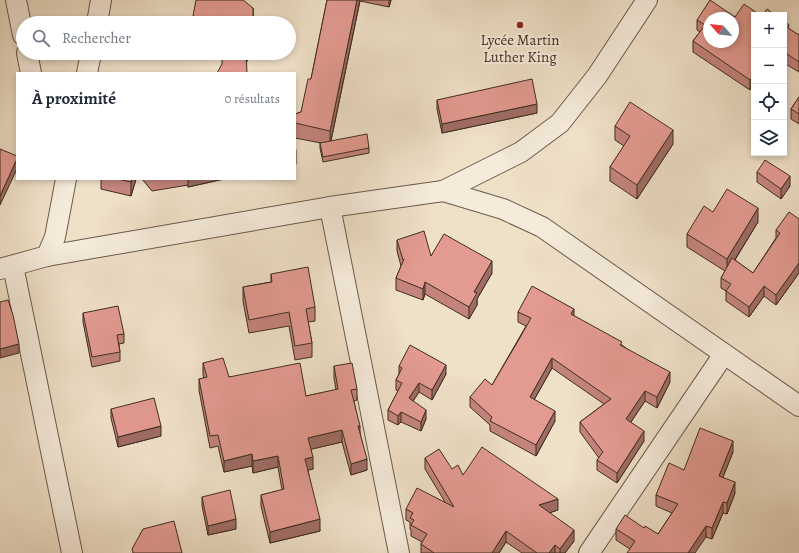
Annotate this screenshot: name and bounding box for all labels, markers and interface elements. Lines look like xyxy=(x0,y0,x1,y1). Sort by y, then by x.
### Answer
north arrow xyxy=(703,12,739,48)
map controls xyxy=(751,12,787,156)
button: + xyxy=(751,12,787,48)
search box xyxy=(16,16,296,60)
marker: Lycée Martin Luther King xyxy=(515,20,525,30)
icon: search xyxy=(30,27,52,49)
text: Rechercher xyxy=(62,28,131,48)
place label: Lycée Martin Luther King xyxy=(480,30,560,67)
button: − xyxy=(751,48,787,84)
button: locate xyxy=(751,84,787,120)
text: À proximité xyxy=(32,87,116,110)
text: 0 résultats xyxy=(225,90,280,107)
button: layers xyxy=(751,120,787,156)

